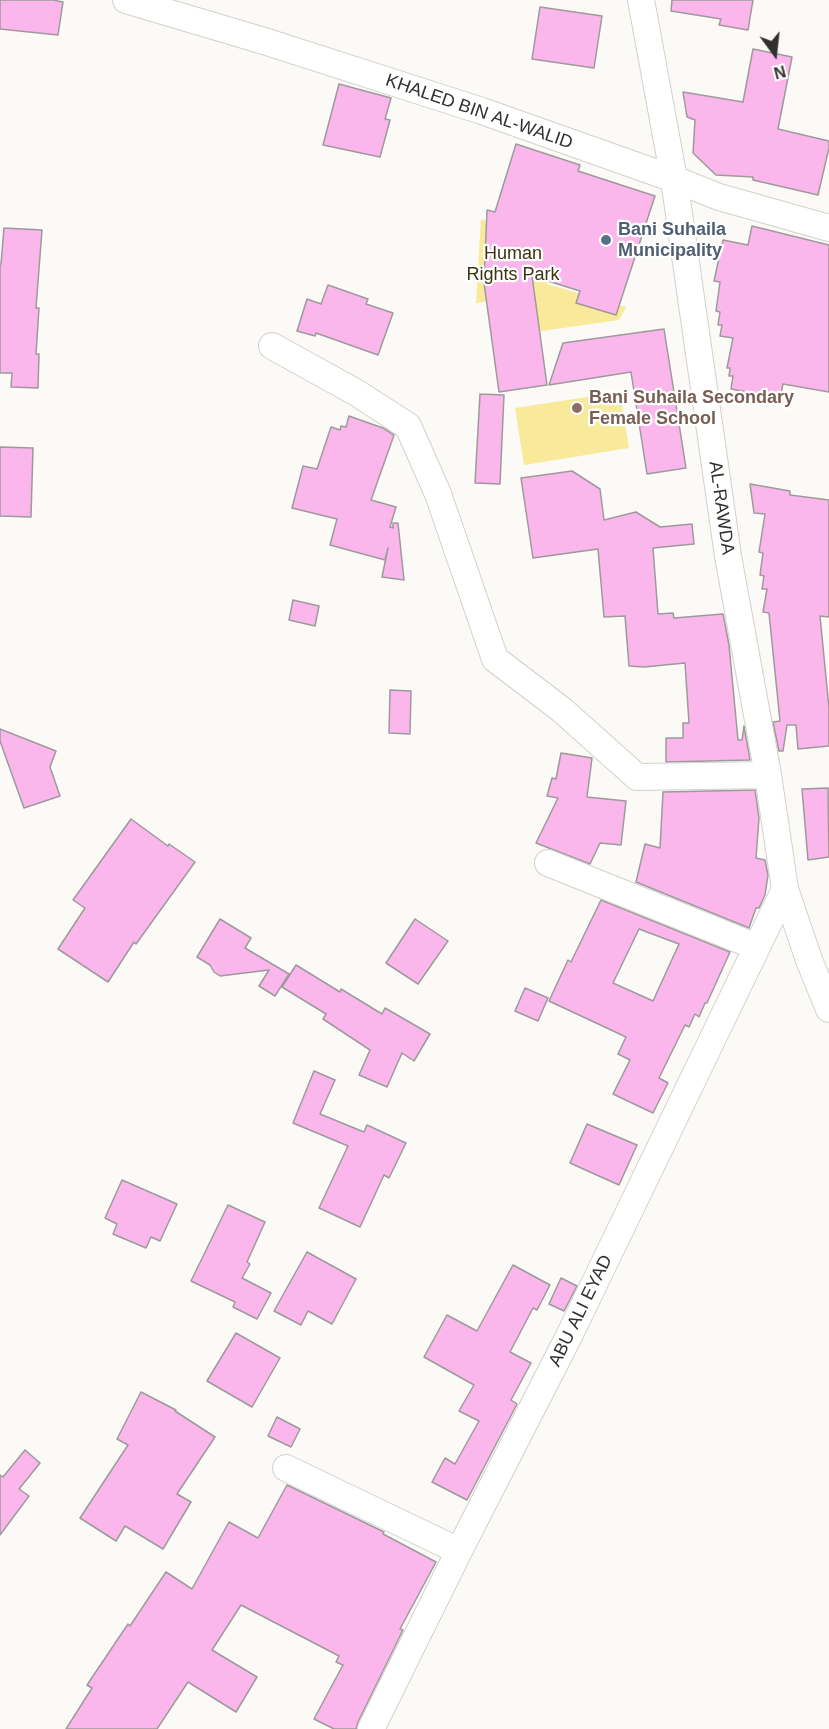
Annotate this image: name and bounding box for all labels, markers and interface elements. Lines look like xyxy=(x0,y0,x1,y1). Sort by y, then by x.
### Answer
north arrow xyxy=(745,24,805,84)
text: N xyxy=(772,62,788,82)
street label: KHALED BIN AL-WALID xyxy=(383,70,575,154)
place label: Bani Suhaila Municipality xyxy=(618,219,726,262)
marker: Bani Suhaila Municipality xyxy=(599,233,613,247)
park label: Human Rights Park xyxy=(466,243,560,286)
place label: Bani Suhaila Secondary Female School xyxy=(589,387,794,430)
marker: Bani Suhaila Secondary Female School xyxy=(570,401,584,415)
street label: AL-RAWDA xyxy=(704,460,738,556)
street label: ABU ALI EYAD xyxy=(545,1252,617,1370)

